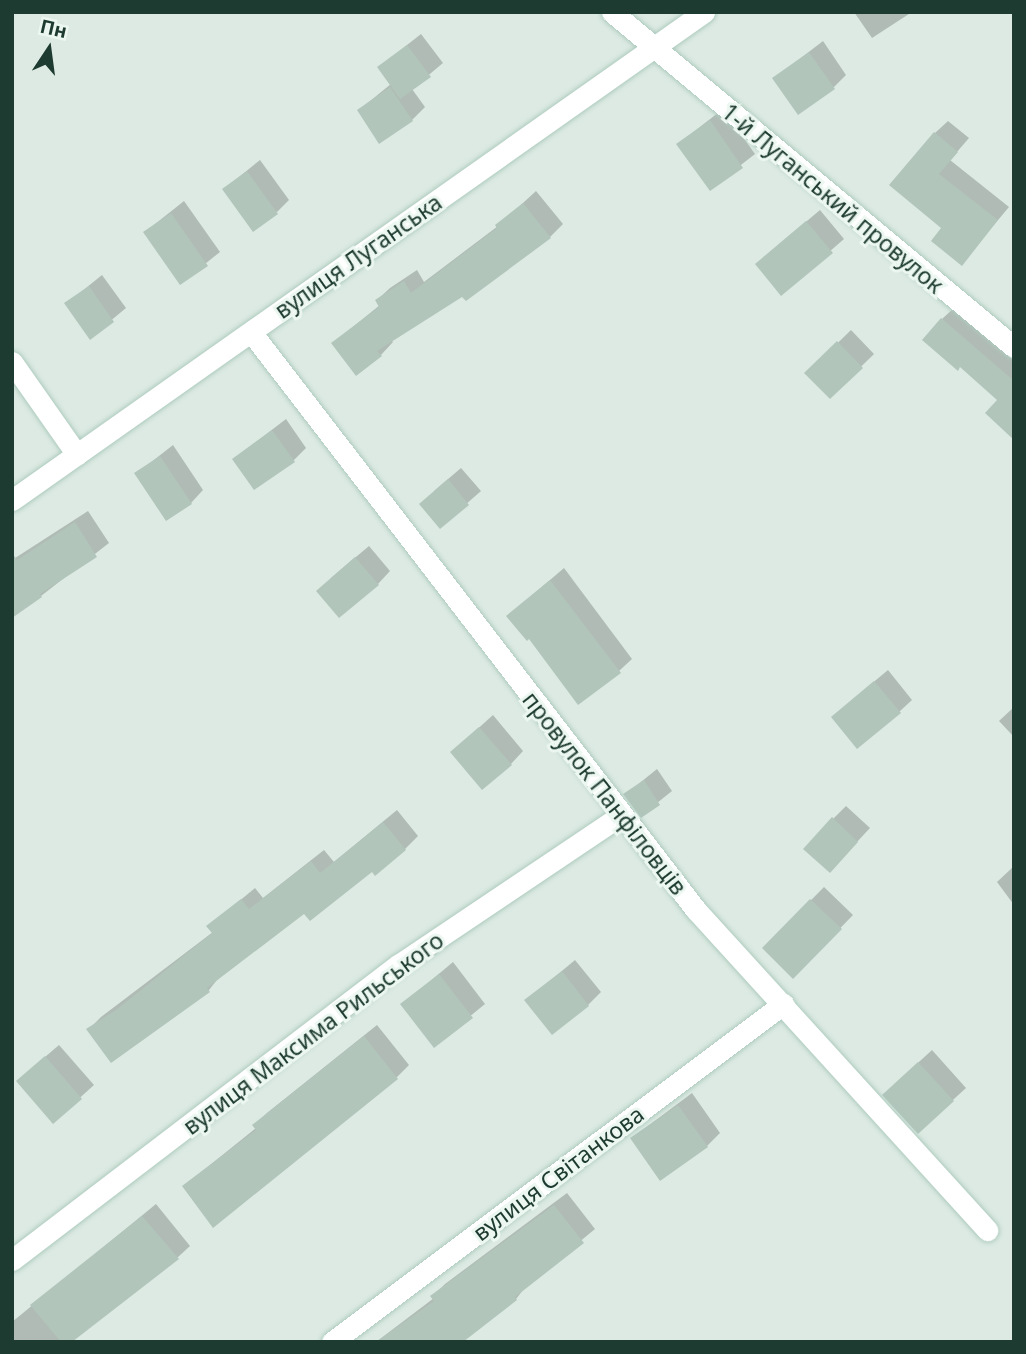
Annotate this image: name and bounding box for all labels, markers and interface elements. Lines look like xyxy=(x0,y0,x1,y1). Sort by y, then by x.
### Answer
text: Пн xyxy=(38,13,70,44)
north arrow xyxy=(14,14,84,84)
street label: 1-й Луганський провулок xyxy=(717,97,949,299)
street label: вулиця Луганська xyxy=(269,188,447,324)
street label: провулок Панфіловців xyxy=(517,686,693,900)
street label: вулиця Максима Рильського xyxy=(177,926,449,1140)
street label: вулиця Світанкова xyxy=(467,1100,649,1246)

